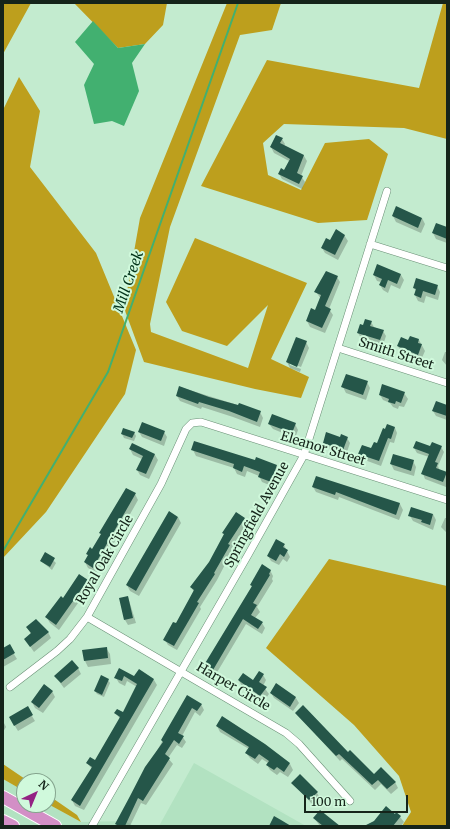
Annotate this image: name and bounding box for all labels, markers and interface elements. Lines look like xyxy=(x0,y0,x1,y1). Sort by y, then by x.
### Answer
water label: Mill Creek xyxy=(111,249,147,315)
street label: Smith Street xyxy=(356,334,436,374)
street label: Eleanor Street xyxy=(278,429,368,469)
street label: Springfield Avenue xyxy=(221,459,293,571)
street label: Royal Oak Circle xyxy=(73,512,137,608)
street label: Harper Circle xyxy=(193,660,273,714)
north arrow xyxy=(16,773,56,813)
text: N xyxy=(36,777,52,793)
scale bar xyxy=(306,787,410,813)
text: 100 m xyxy=(311,794,346,809)

